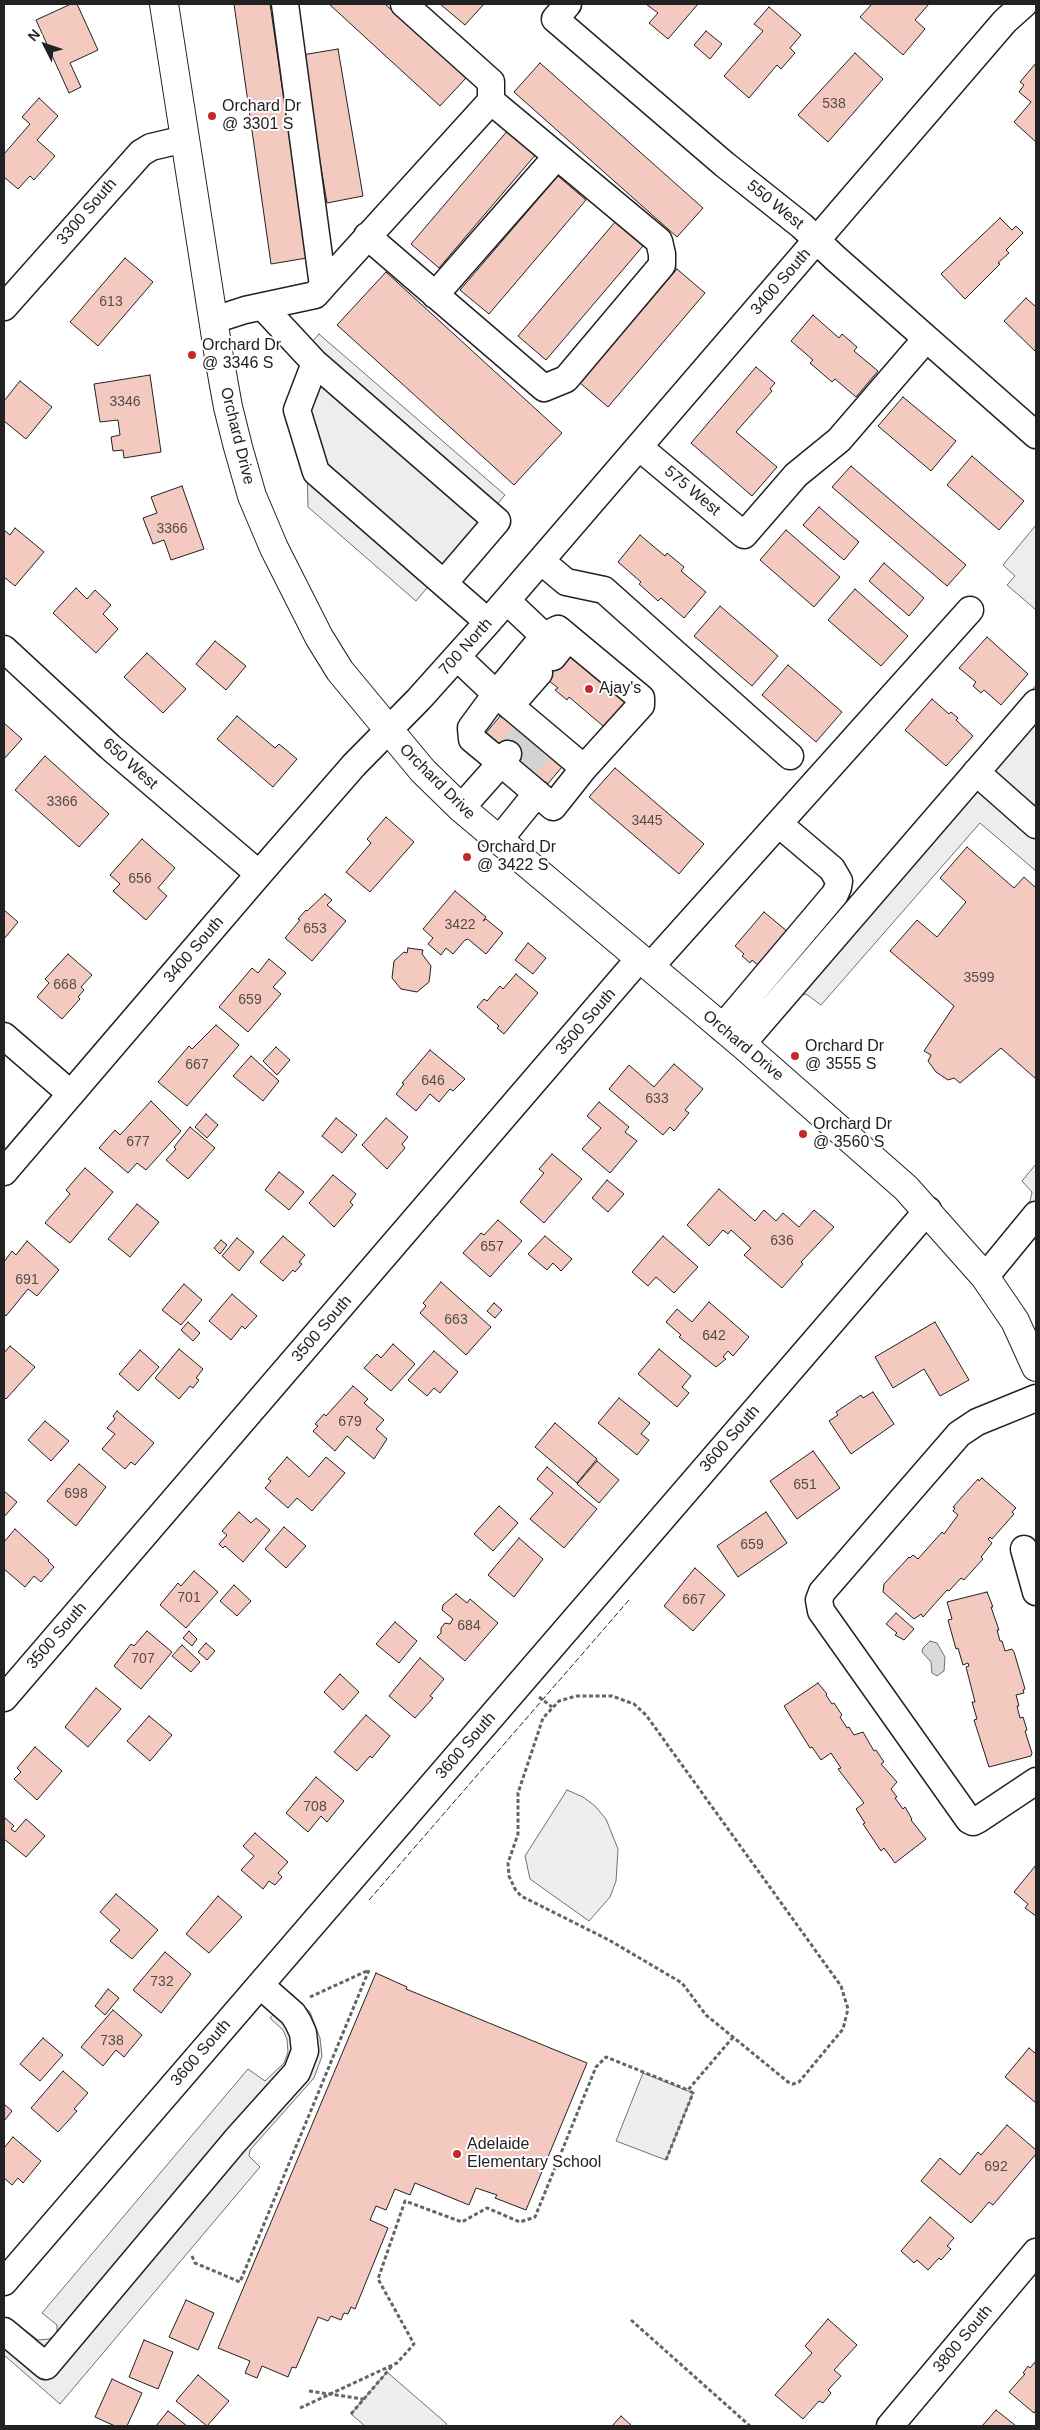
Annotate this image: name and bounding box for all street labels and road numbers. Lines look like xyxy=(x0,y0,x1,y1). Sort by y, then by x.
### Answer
street label: 3300 South xyxy=(53,175,121,249)
street label: 550 West xyxy=(743,176,807,234)
street label: 3400 South xyxy=(747,245,815,319)
street label: Orchard Drive xyxy=(216,385,258,487)
street label: 575 West xyxy=(660,462,724,520)
street label: 700 North xyxy=(435,614,497,680)
street label: 650 West xyxy=(99,734,161,794)
street label: Orchard Drive xyxy=(395,740,479,824)
street label: 3400 South xyxy=(160,913,228,987)
street label: 3500 South xyxy=(552,985,620,1059)
street label: Orchard Drive xyxy=(699,1007,787,1085)
street label: 3500 South xyxy=(288,1292,356,1366)
street label: 3600 South xyxy=(696,1402,764,1476)
street label: 3500 South xyxy=(23,1599,91,1673)
street label: 3600 South xyxy=(432,1709,500,1783)
street label: 3600 South xyxy=(167,2016,235,2090)
street label: 3800 South xyxy=(929,2301,997,2377)

